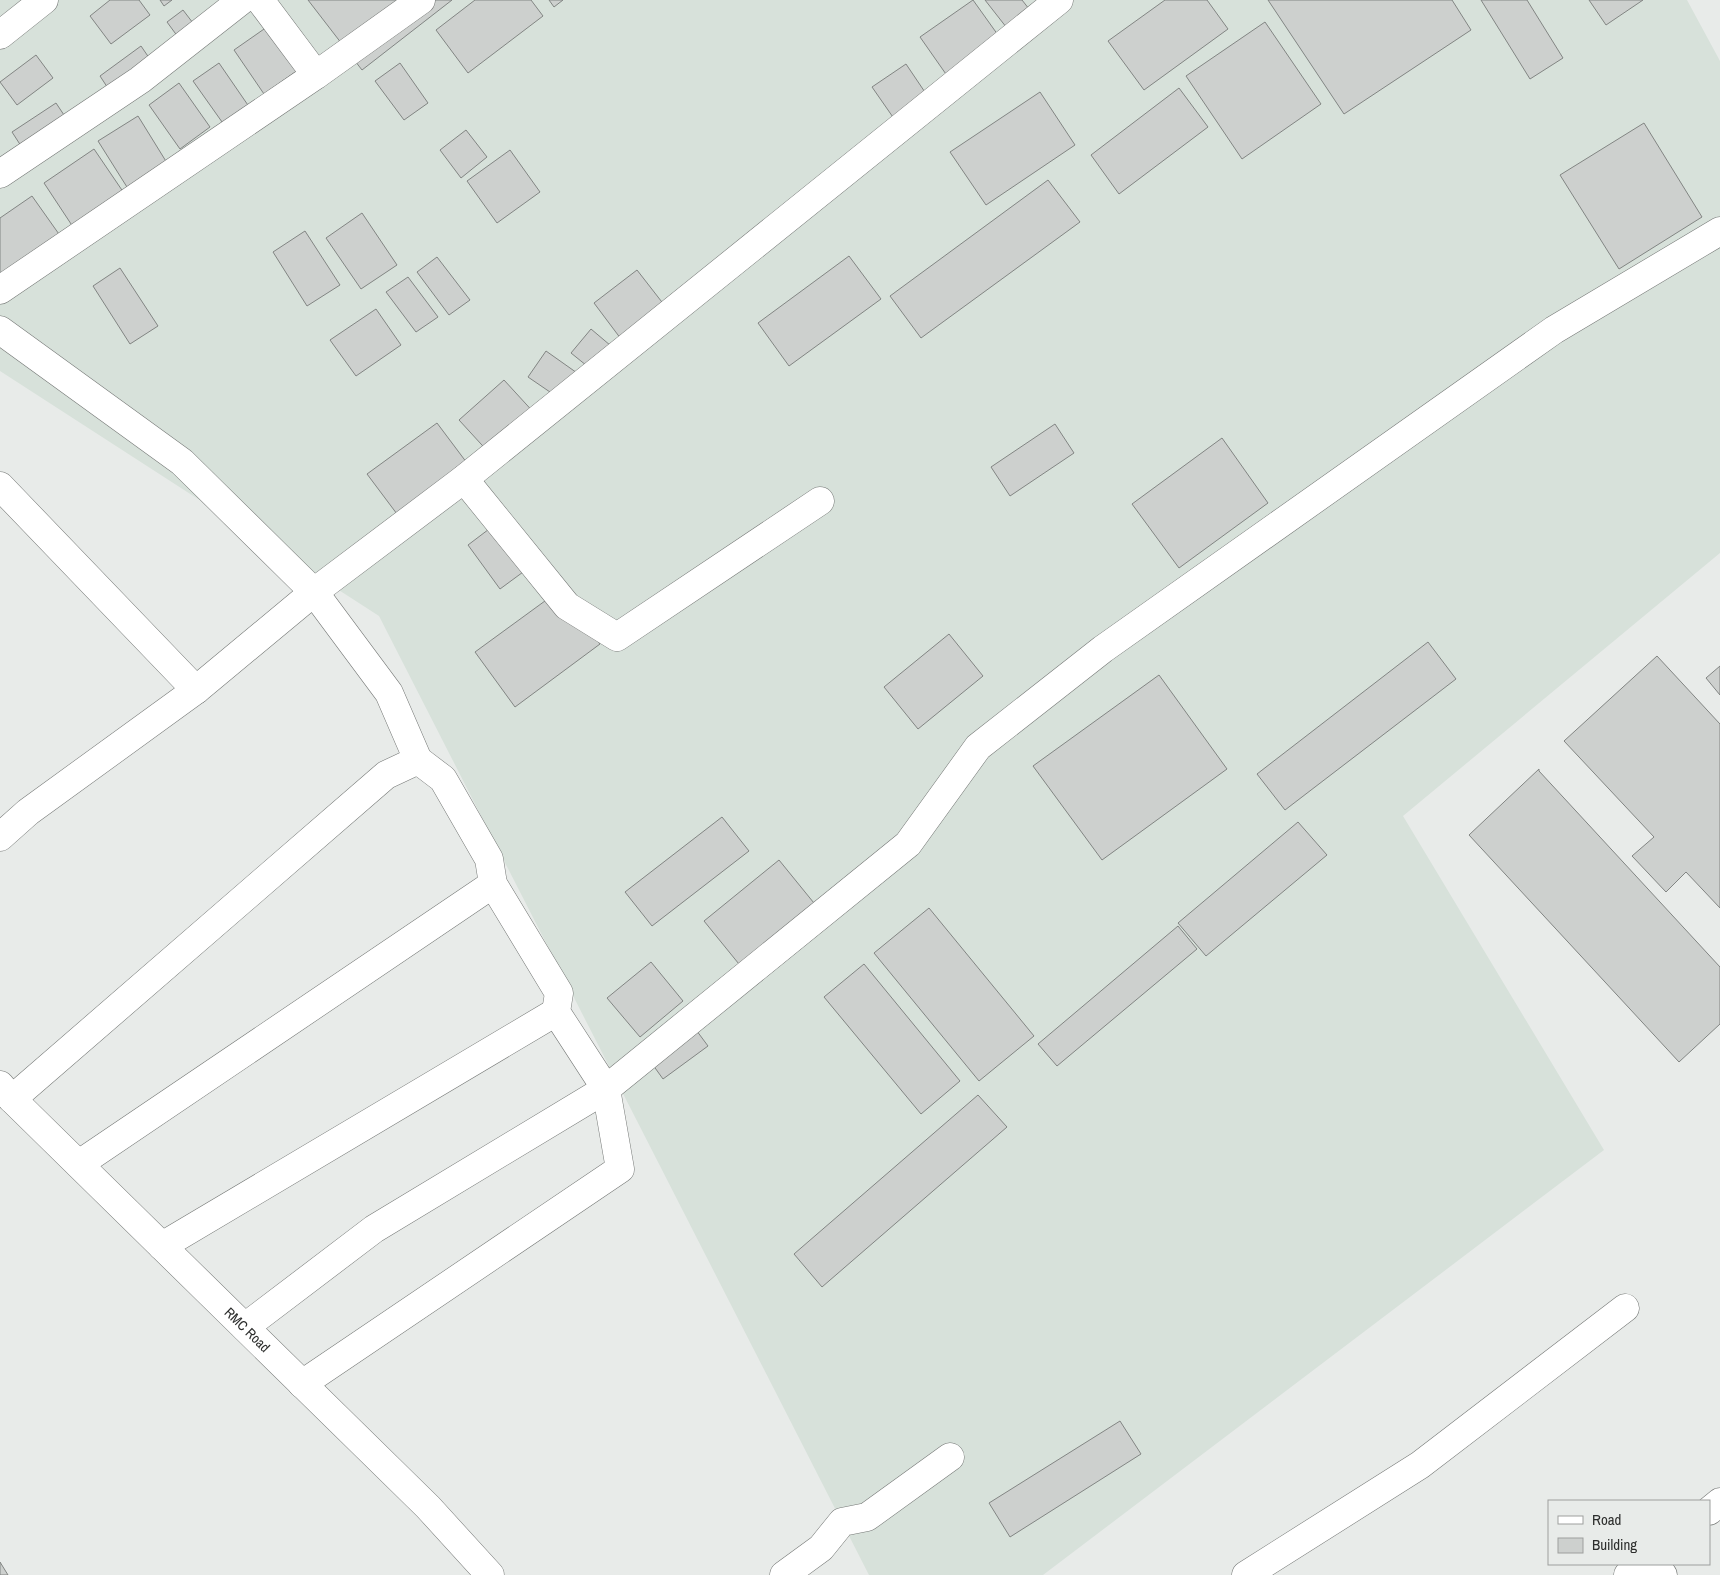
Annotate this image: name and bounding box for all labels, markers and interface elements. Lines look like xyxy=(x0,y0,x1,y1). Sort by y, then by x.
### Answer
street label: RMC Road xyxy=(221,1303,274,1356)
legend xyxy=(1548,1500,1710,1565)
text: Road xyxy=(1592,1509,1621,1530)
text: Building xyxy=(1592,1534,1637,1555)

